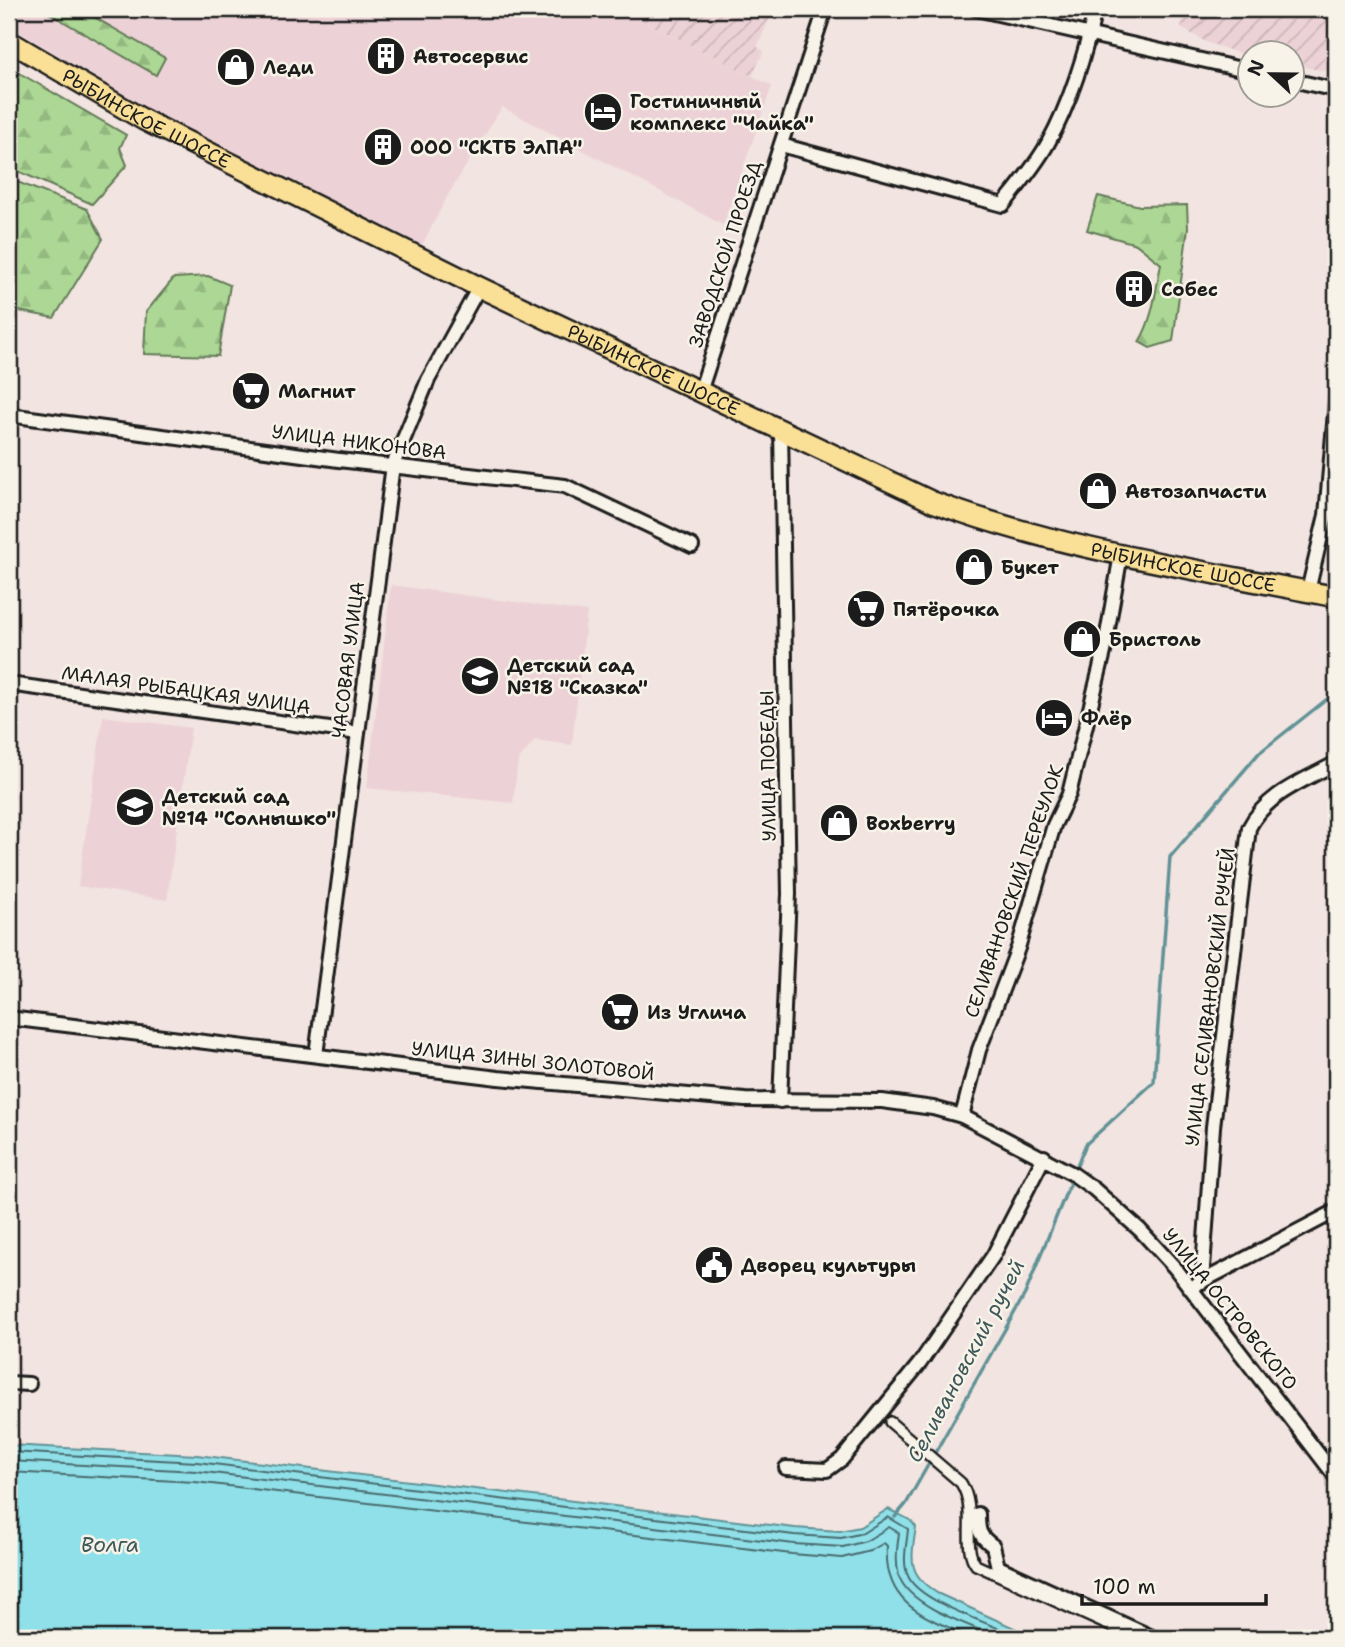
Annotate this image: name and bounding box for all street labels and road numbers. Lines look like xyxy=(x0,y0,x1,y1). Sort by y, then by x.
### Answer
street label: РЫБИНСКОЕ ШОССЕ xyxy=(58,63,235,174)
street label: ЗАВОДСКОЙ ПРОЕЗД xyxy=(683,157,767,350)
street label: РЫБИНСКОЕ ШОССЕ xyxy=(563,318,744,421)
street label: УЛИЦА НИКОНОВА xyxy=(270,419,448,465)
street label: РЫБИНСКОЕ ШОССЕ xyxy=(1088,536,1278,598)
street label: ЧАСОВАЯ УЛИЦА xyxy=(326,580,370,740)
street label: МАЛАЯ РЫБАЦКАЯ УЛИЦА xyxy=(60,660,312,720)
street label: УЛИЦА ПОБЕДЫ xyxy=(754,690,782,842)
street label: СЕЛИВАНОВСКИЙ ПЕРЕУЛОК xyxy=(959,761,1069,1021)
street label: УЛИЦА СЕЛИВАНОВСКИЙ РУЧЕЙ xyxy=(1179,846,1241,1148)
street label: УЛИЦА ЗИНЫ ЗОЛОТОВОЙ xyxy=(410,1036,656,1086)
street label: УЛИЦА ОСТРОВСКОГО xyxy=(1157,1223,1303,1395)

